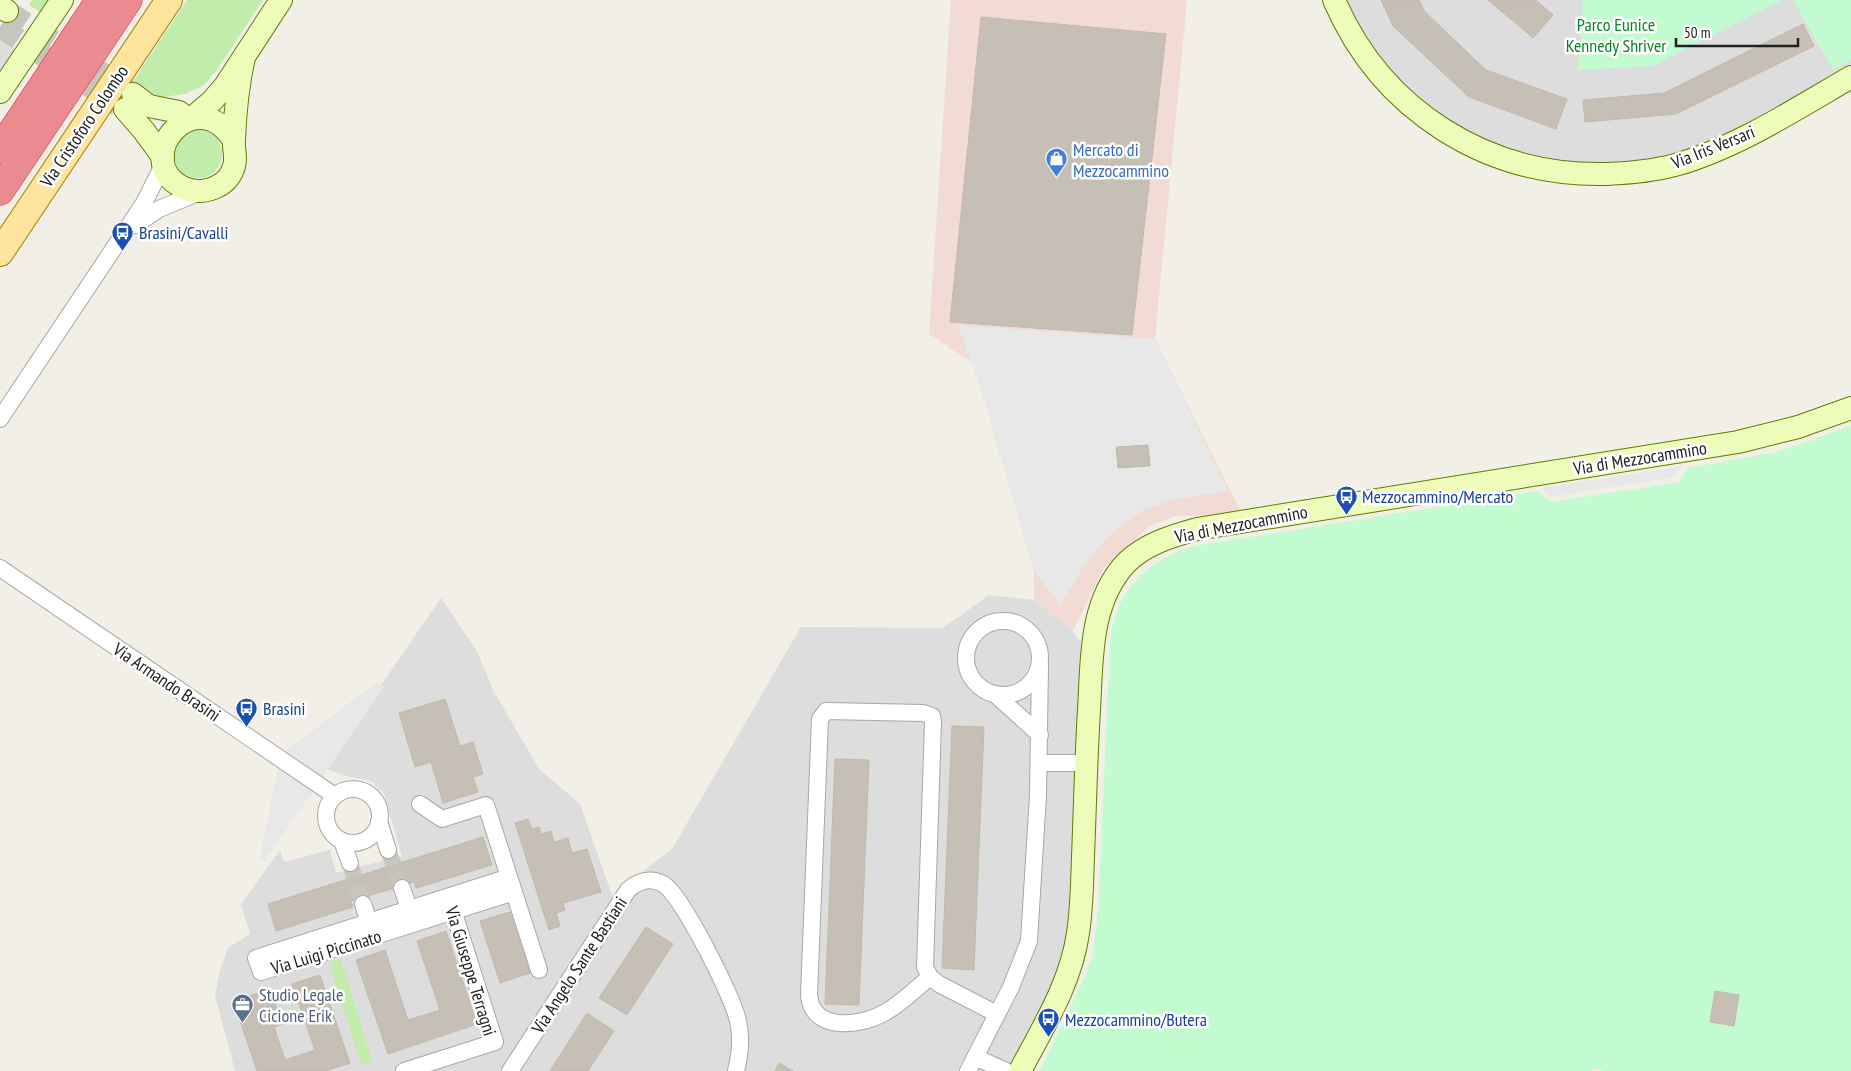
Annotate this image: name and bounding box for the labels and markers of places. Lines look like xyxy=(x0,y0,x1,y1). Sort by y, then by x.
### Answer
place label: Mercato di Mezzocammino xyxy=(1073,138,1169,182)
shop icon: Mercato di Mezzocammino xyxy=(1045,147,1069,178)
bus stop icon: Brasini/Cavalli xyxy=(111,220,135,251)
place label: Brasini/Cavalli xyxy=(139,221,228,244)
bus stop icon: Mezzocammino/Mercato xyxy=(1334,484,1358,515)
place label: Mezzocammino/Mercato xyxy=(1362,485,1513,508)
bus stop icon: Brasini xyxy=(235,696,259,727)
place label: Brasini xyxy=(263,697,305,720)
place label: Studio Legale Cicione Erik xyxy=(259,983,343,1027)
office icon: Studio Legale Cicione Erik xyxy=(231,992,255,1023)
bus stop icon: Mezzocammino/Butera xyxy=(1037,1007,1061,1038)
place label: Mezzocammino/Butera xyxy=(1065,1008,1207,1031)

